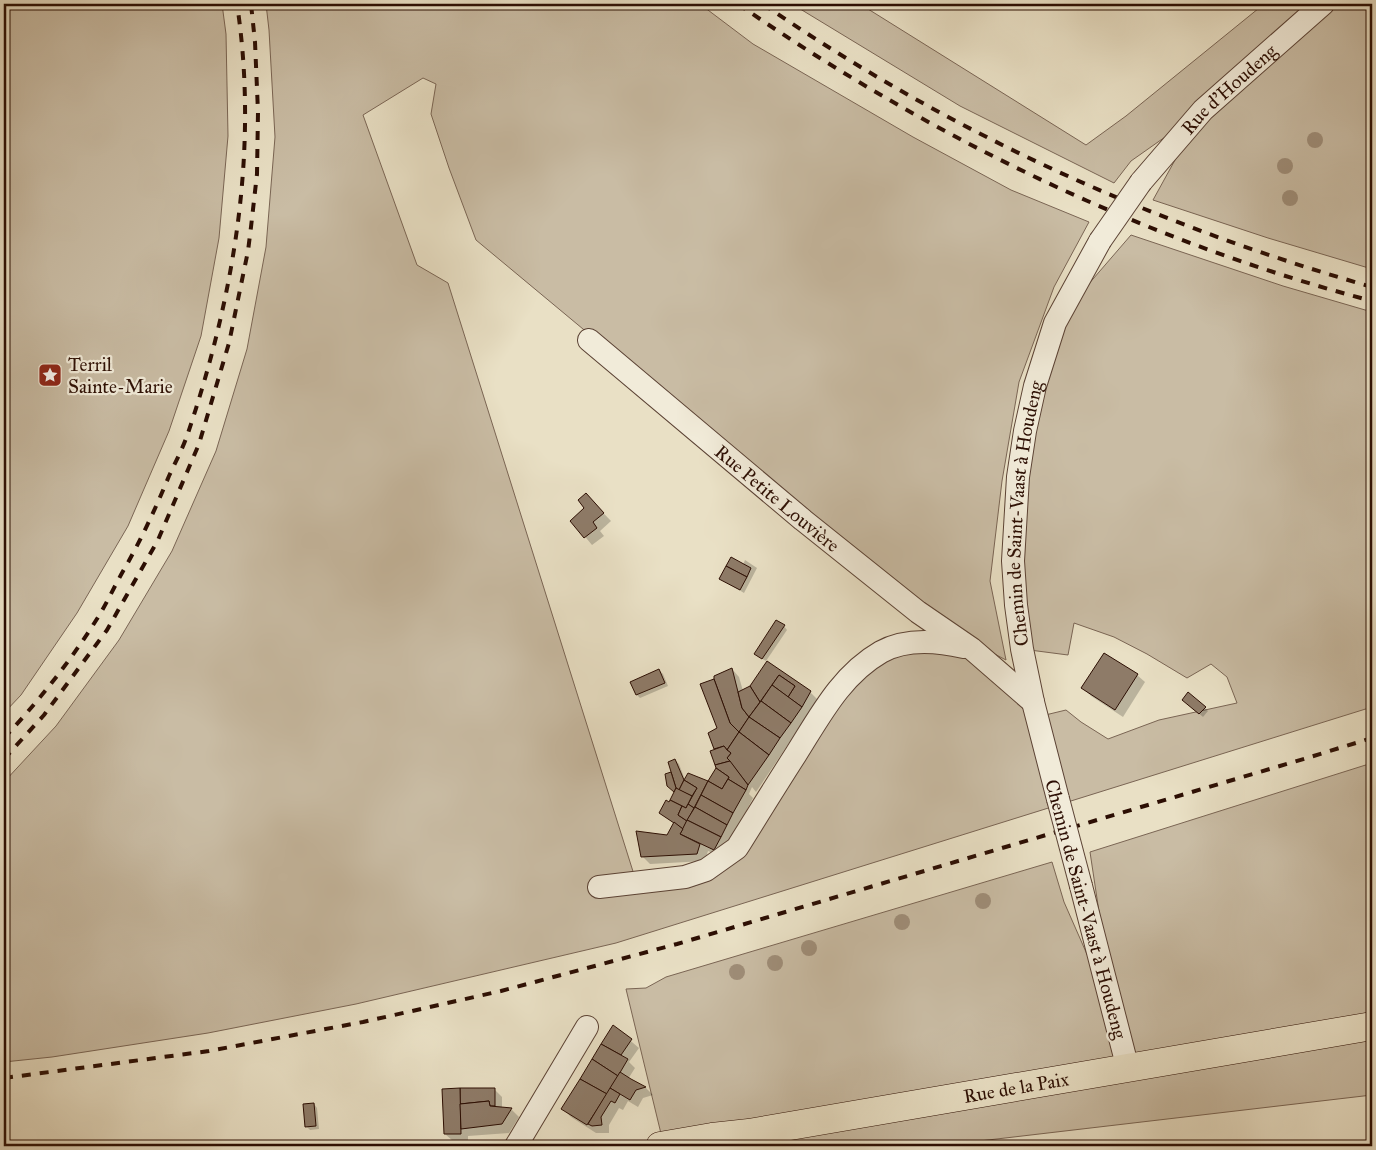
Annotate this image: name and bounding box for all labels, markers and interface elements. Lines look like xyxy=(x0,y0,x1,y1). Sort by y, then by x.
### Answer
street label: Rue d'Houdeng xyxy=(1176,39,1282,139)
place label: Terril Sainte-Marie xyxy=(68,353,173,398)
place icon: Terril Sainte-Marie xyxy=(37,362,63,388)
street label: Chemin de Saint-Vaast à Houdeng xyxy=(1001,377,1049,648)
street label: Rue Petite Louvière xyxy=(710,440,845,557)
street label: Chemin de Saint-Vaast à Houdeng xyxy=(1039,777,1132,1042)
street label: Rue de la Paix xyxy=(962,1067,1071,1107)

